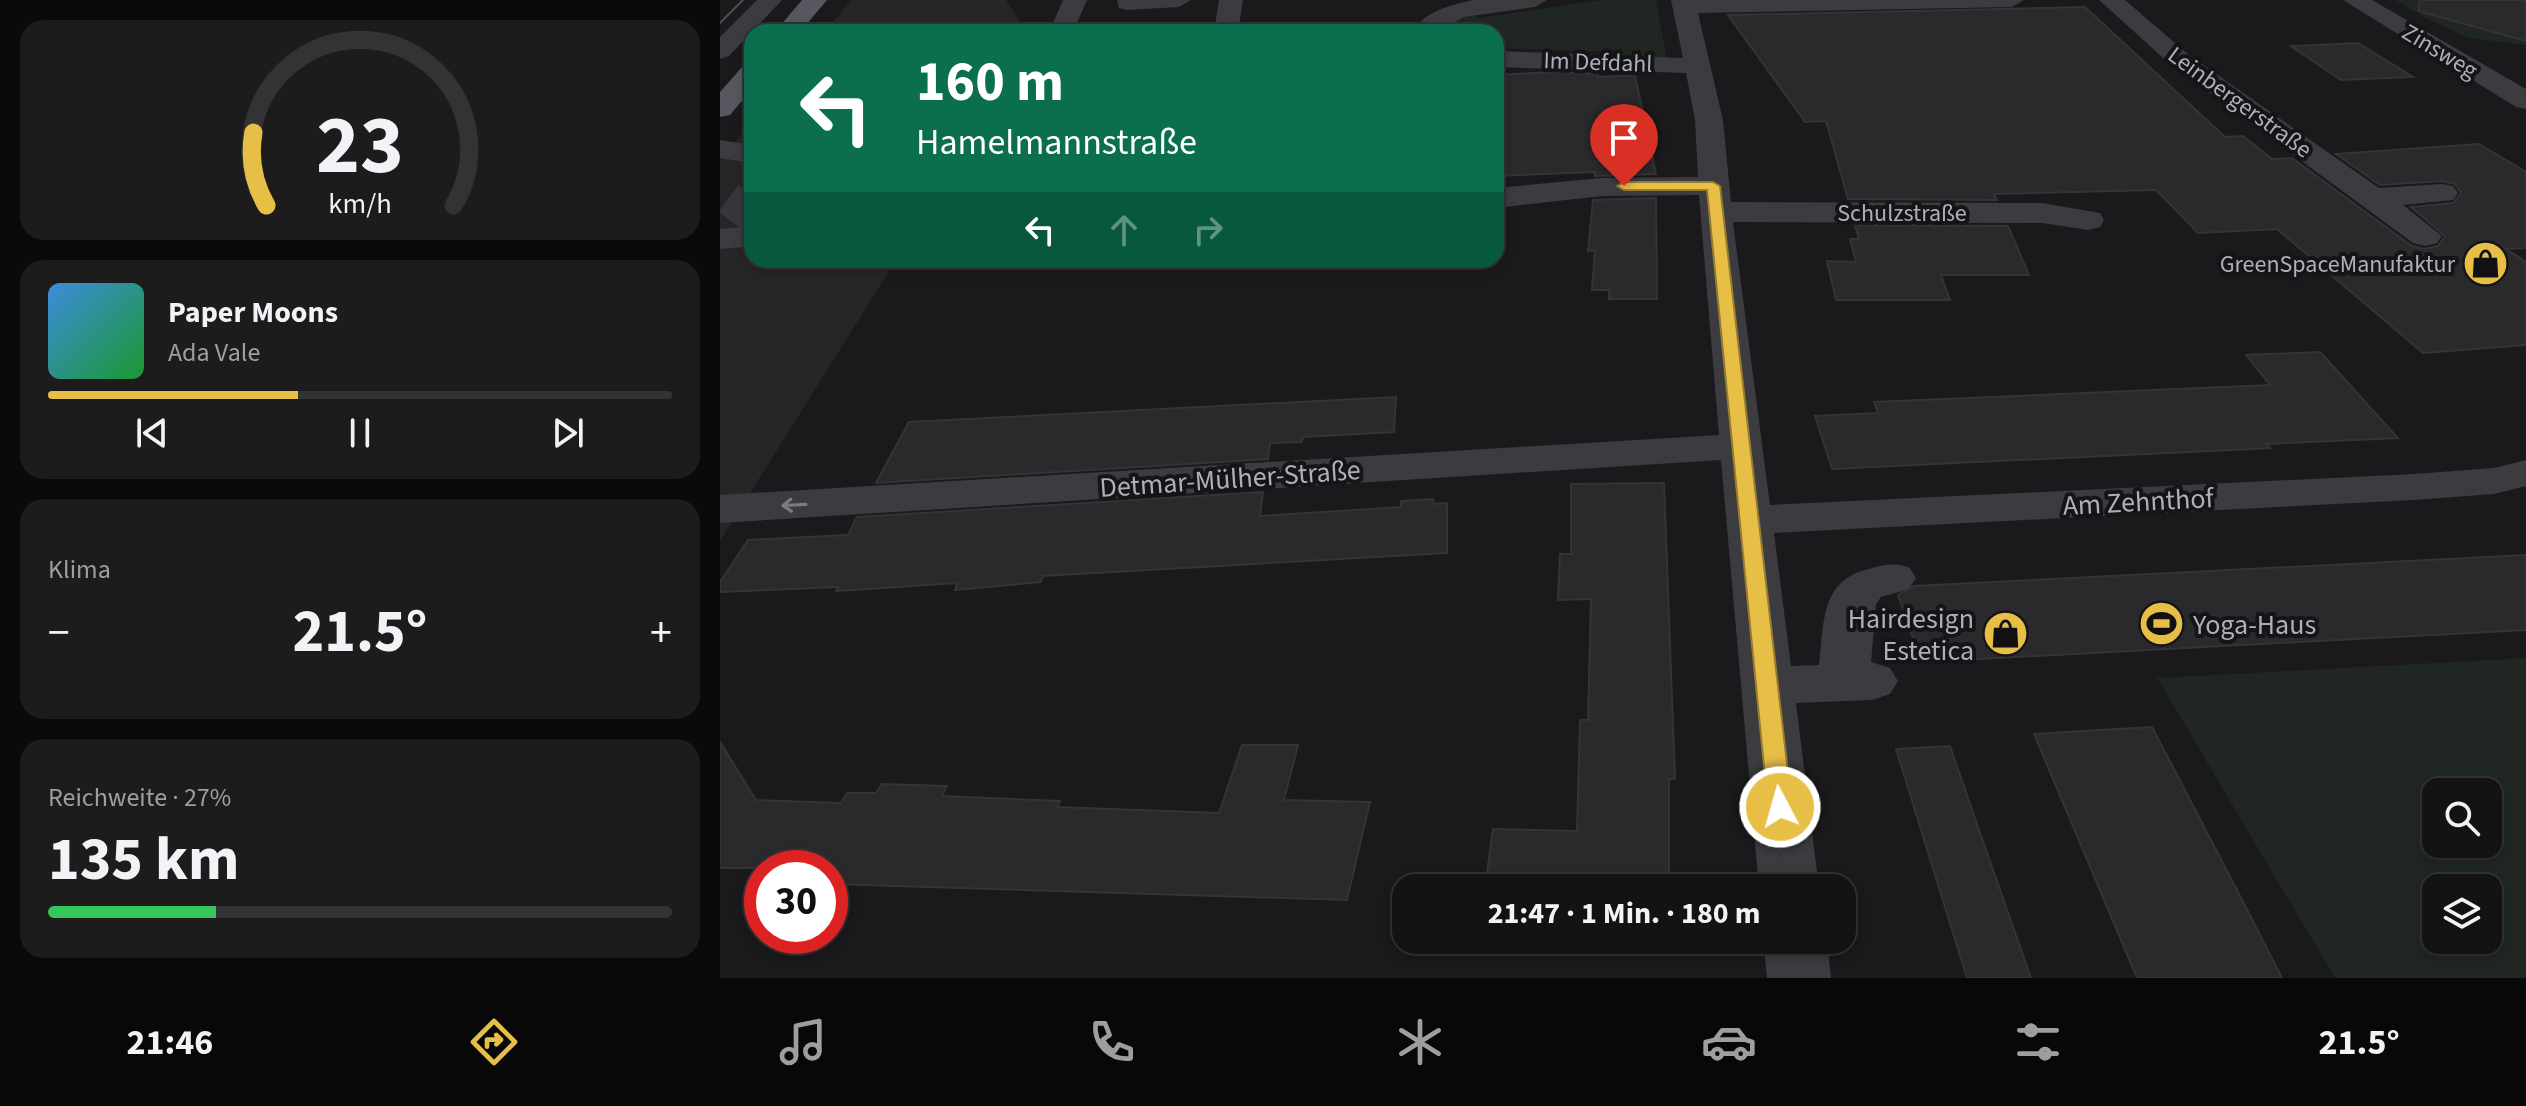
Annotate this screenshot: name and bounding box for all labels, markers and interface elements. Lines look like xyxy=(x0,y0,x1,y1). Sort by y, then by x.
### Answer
street label: Zinsweg xyxy=(2395,15,2484,88)
street label: Leinbergerstraße xyxy=(2160,38,2319,167)
text: 160 m xyxy=(916,43,1064,122)
street label: Im Defdahl xyxy=(1543,43,1653,82)
icon: left xyxy=(784,56,888,160)
text: 23 xyxy=(316,86,404,204)
pin xyxy=(1590,104,1658,186)
icon: arrive xyxy=(1602,116,1646,160)
text: Hamelmannstraße xyxy=(916,117,1197,168)
text: km/h xyxy=(328,184,392,224)
street label: Schulzstraße xyxy=(1837,196,1967,231)
icon: left xyxy=(1018,208,1062,252)
icon: ahead xyxy=(1102,208,1146,252)
icon: right xyxy=(1186,208,1230,252)
shop icon: GreenSpaceManufaktur xyxy=(2462,240,2510,288)
place label: GreenSpaceManufaktur xyxy=(2220,247,2456,282)
text: Paper Moons xyxy=(168,291,338,334)
text: Ada Vale xyxy=(168,334,260,371)
icon: previous xyxy=(130,411,174,455)
icon: pause xyxy=(338,411,382,455)
icon: next xyxy=(546,411,590,455)
street label: Detmar-Mülher-Straße xyxy=(1098,450,1362,508)
street label: Am Zehnthof xyxy=(2062,478,2215,526)
one-way arrow xyxy=(781,498,808,513)
text: Klima xyxy=(48,551,111,588)
text: 21.5° xyxy=(293,590,427,675)
place label: Hairdesign Estetica xyxy=(1848,599,1974,671)
sports icon: Yoga-Haus xyxy=(2138,600,2186,648)
text: − xyxy=(48,602,70,665)
text: + xyxy=(650,602,672,665)
place label: Yoga-Haus xyxy=(2192,605,2316,645)
shop icon: Hairdesign Estetica xyxy=(1981,610,2029,658)
position arrow xyxy=(1738,765,1822,849)
map controls xyxy=(2422,778,2502,954)
button: search xyxy=(2422,778,2502,858)
text: Reichweite · 27% xyxy=(48,779,231,816)
text: 135 km xyxy=(48,818,239,903)
speed limit sign: 30 xyxy=(744,850,848,954)
button: layers xyxy=(2422,874,2502,954)
text: 21:47 · 1 Min. · 180 m xyxy=(1488,892,1760,935)
icon: directions xyxy=(466,1014,522,1070)
icon: music xyxy=(775,1014,831,1070)
icon: phone xyxy=(1084,1014,1140,1070)
icon: climate xyxy=(1392,1014,1448,1070)
icon: car xyxy=(1701,1014,1757,1070)
icon: filters xyxy=(2010,1014,2066,1070)
text: 21:46 xyxy=(126,1017,213,1068)
text: 21.5° xyxy=(2319,1017,2400,1068)

